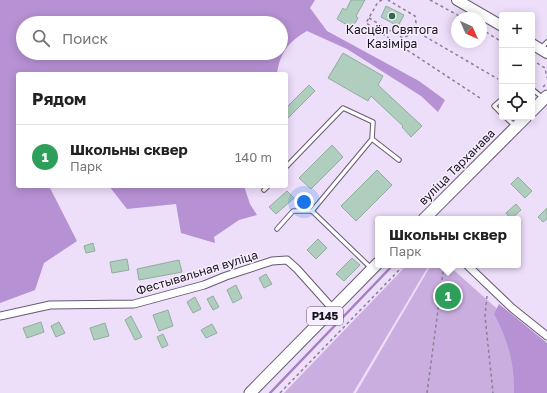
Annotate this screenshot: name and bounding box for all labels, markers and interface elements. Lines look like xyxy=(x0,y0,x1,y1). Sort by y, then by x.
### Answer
marker: Касцёл Святога Казіміра xyxy=(387,11,397,21)
north arrow xyxy=(451,12,487,48)
map controls xyxy=(499,12,535,120)
button: + xyxy=(499,12,535,48)
search box xyxy=(16,16,288,60)
place label: Касцёл Святога Казіміра xyxy=(346,22,438,51)
icon: search xyxy=(30,27,52,49)
text: Поиск xyxy=(62,29,108,47)
button: − xyxy=(499,48,535,84)
button: locate xyxy=(499,84,535,120)
text: Рядом xyxy=(32,88,86,109)
street label: вуліца Тарханава xyxy=(415,125,498,208)
text: Школьны сквер xyxy=(70,140,188,158)
text: 1 xyxy=(42,149,48,165)
text: 140 m xyxy=(235,149,272,165)
text: Парк xyxy=(70,158,103,174)
your location xyxy=(294,192,314,212)
popup xyxy=(375,216,521,268)
text: Школьны сквер xyxy=(389,225,507,243)
text: Парк xyxy=(389,243,422,259)
street label: Фестывальная вуліца xyxy=(134,247,260,298)
pin: 1 xyxy=(435,281,461,311)
road number: Р145 xyxy=(307,307,343,325)

